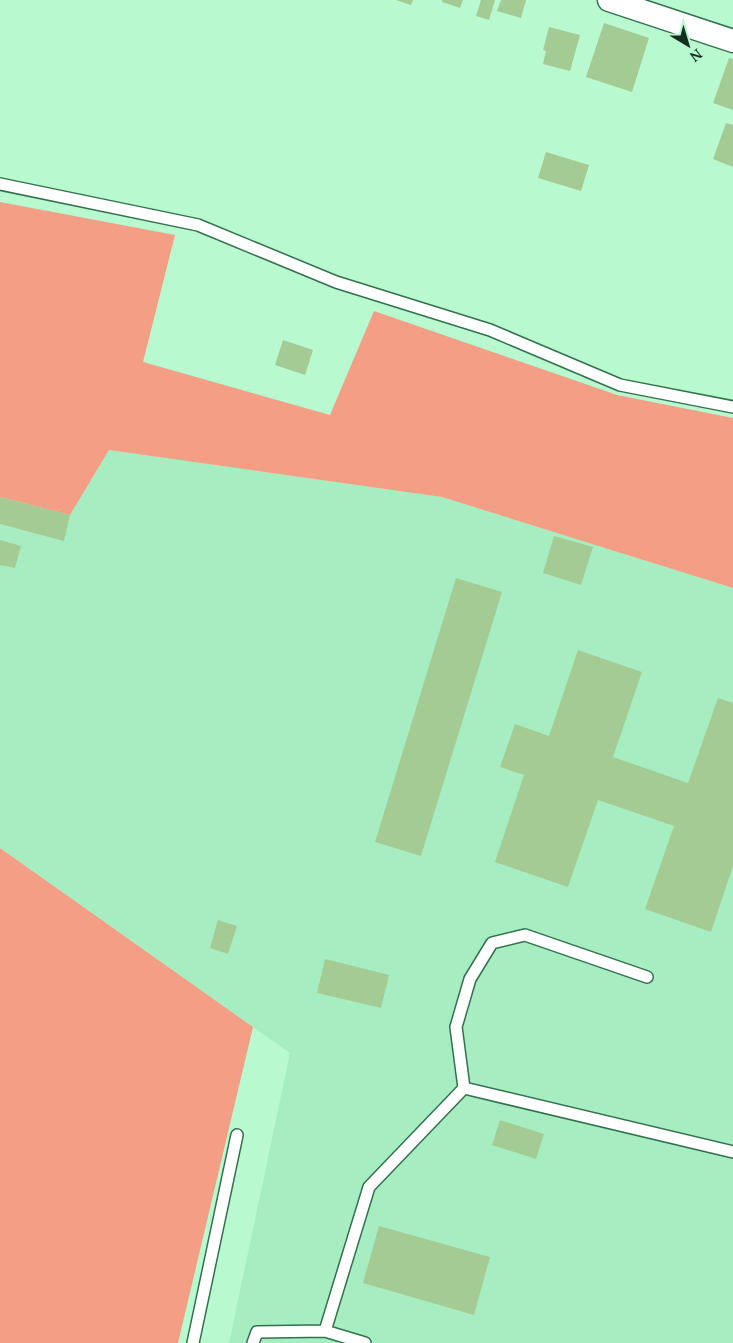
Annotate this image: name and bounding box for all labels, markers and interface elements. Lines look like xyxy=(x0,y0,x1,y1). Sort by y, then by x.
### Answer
north arrow xyxy=(663,20,713,70)
text: N xyxy=(686,45,707,67)

